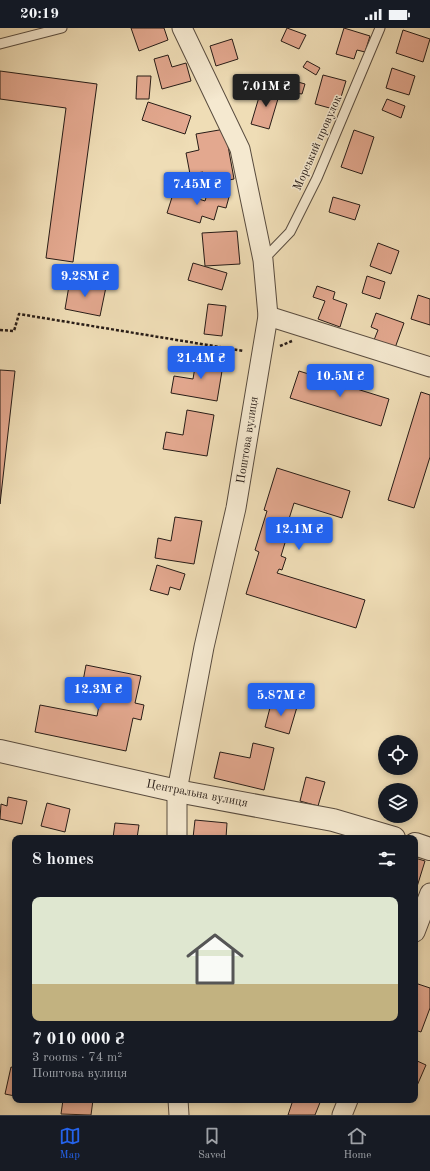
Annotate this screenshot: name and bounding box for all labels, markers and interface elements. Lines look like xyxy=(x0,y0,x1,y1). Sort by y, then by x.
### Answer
text: 20:19 xyxy=(20,7,59,22)
pin: 7.01M ₴ xyxy=(229,74,303,108)
text: 7.01M ₴ xyxy=(242,80,290,93)
street label: Морський провулок xyxy=(292,94,344,192)
pin: 7.45M ₴ xyxy=(160,172,234,206)
text: 7.45M ₴ xyxy=(173,178,221,191)
pin: 9.28M ₴ xyxy=(48,264,122,298)
text: 9.28M ₴ xyxy=(61,270,109,283)
pin: 21.4M ₴ xyxy=(164,346,238,380)
text: 21.4M ₴ xyxy=(177,352,225,365)
pin: 10.5M ₴ xyxy=(303,364,377,398)
text: 10.5M ₴ xyxy=(316,370,364,383)
street label: Поштова вулиця xyxy=(235,396,261,484)
pin: 12.1M ₴ xyxy=(262,517,336,551)
text: 12.1M ₴ xyxy=(275,523,323,536)
pin: 12.3M ₴ xyxy=(61,677,135,711)
text: 12.3M ₴ xyxy=(74,683,122,696)
pin: 5.87M ₴ xyxy=(244,683,318,717)
text: 5.87M ₴ xyxy=(257,689,305,702)
map controls xyxy=(378,735,418,823)
button: locate xyxy=(378,735,418,775)
street label: Центральна вулиця xyxy=(145,778,249,810)
button: layers xyxy=(378,783,418,823)
icon: filters xyxy=(376,848,398,870)
text: 8 homes xyxy=(32,851,94,868)
icon: home xyxy=(179,923,251,995)
text: 7 010 000 ₴ xyxy=(32,1031,125,1048)
text: 3 rooms · 74 m² xyxy=(32,1051,122,1064)
text: Поштова вулиця xyxy=(32,1067,127,1080)
tab: Map xyxy=(59,1125,81,1163)
tab: Saved xyxy=(198,1125,226,1163)
tab: Home xyxy=(343,1125,371,1163)

